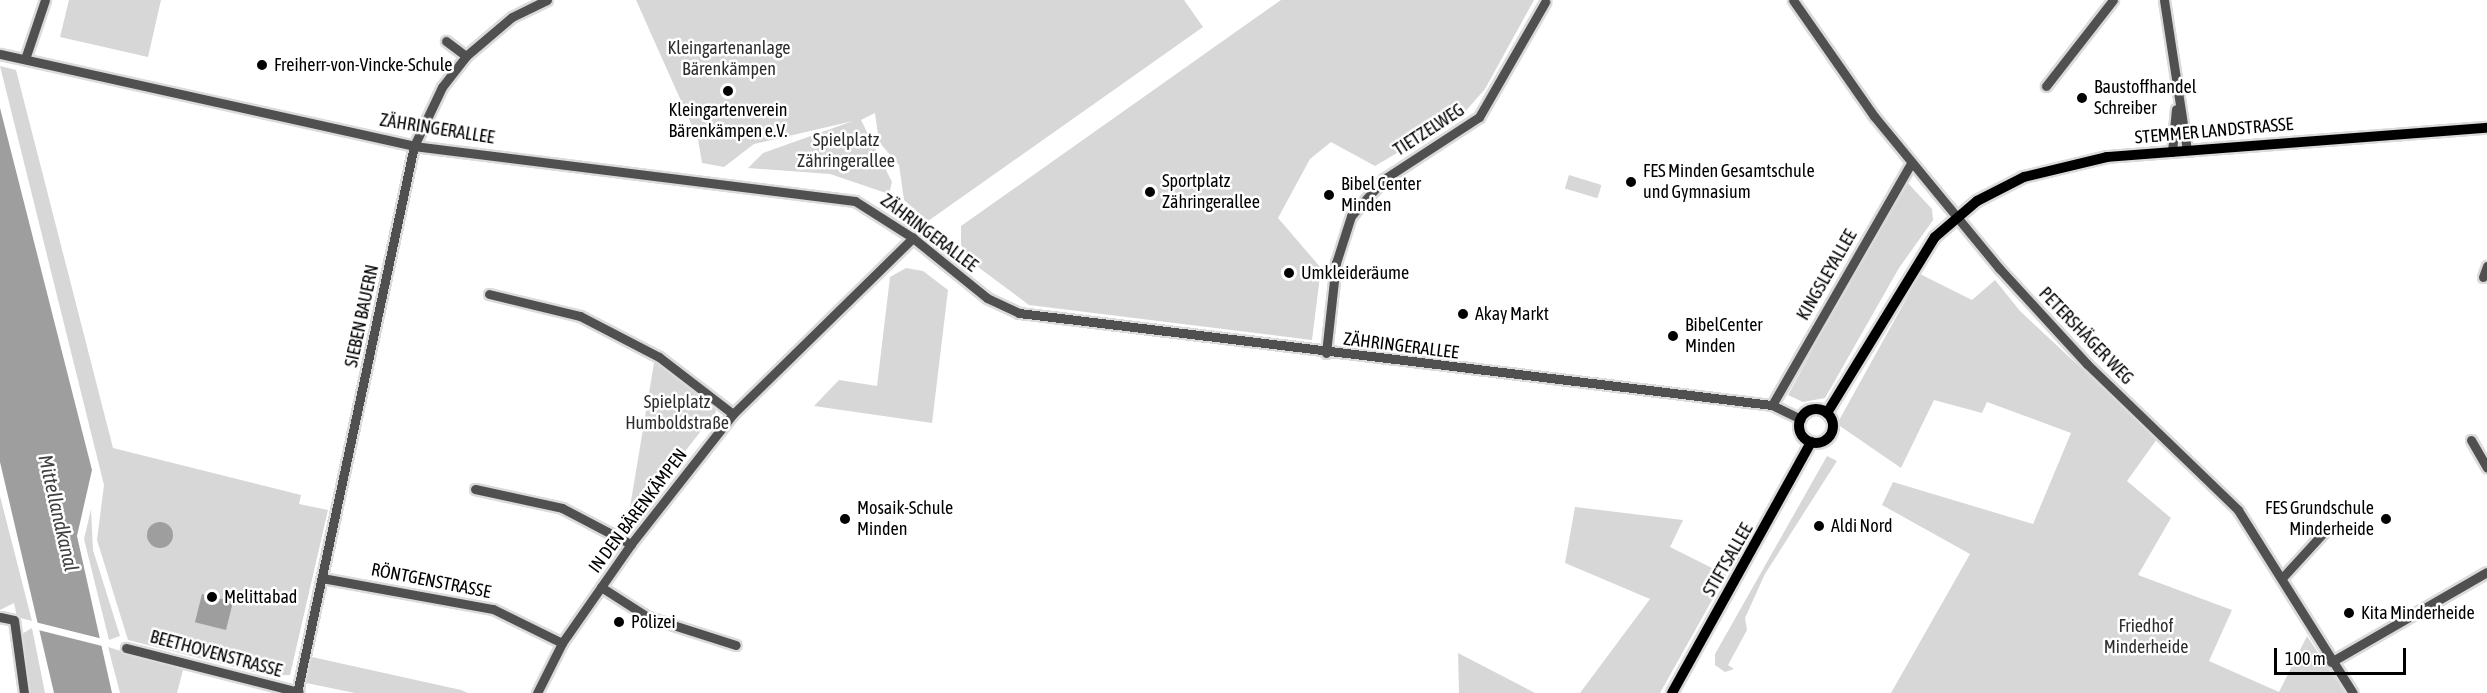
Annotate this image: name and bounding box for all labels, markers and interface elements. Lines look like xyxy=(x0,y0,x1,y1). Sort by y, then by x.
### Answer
park label: Kleingartenanlage Bärenkämpen xyxy=(667,38,791,80)
place label: Freiherr-von-Vincke-Schule xyxy=(274,54,452,76)
marker: Freiherr-von-Vincke-Schule xyxy=(255,58,269,72)
place label: Baustoffhandel Schreiber xyxy=(2094,77,2196,119)
marker: Kleingartenverein Bärenkämpen e.V. xyxy=(721,84,735,98)
marker: Baustoffhandel Schreiber xyxy=(2075,91,2089,105)
street label: TIETZELWEG xyxy=(1390,99,1468,161)
place label: Kleingartenverein Bärenkämpen e.V. xyxy=(669,100,787,142)
street label: ZÄHRINGERALLEE xyxy=(378,109,496,149)
street label: STEMMER LANDSTRASSE xyxy=(2134,113,2294,149)
park label: Spielplatz Zähringerallee xyxy=(797,130,895,172)
place label: FES Minden Gesamtschule und Gymnasium xyxy=(1643,161,1815,204)
place label: Sportplatz Zähringerallee xyxy=(1162,171,1260,213)
place label: Bibel Center Minden xyxy=(1341,174,1421,216)
marker: FES Minden Gesamtschule und Gymnasium xyxy=(1624,175,1638,189)
marker: Sportplatz Zähringerallee xyxy=(1143,185,1157,199)
marker: Bibel Center Minden xyxy=(1322,188,1336,202)
street label: ZÄHRINGERALLEE xyxy=(876,190,982,276)
street label: KINGSLEYALLEE xyxy=(1792,226,1862,324)
place label: Umkleideräume xyxy=(1301,262,1409,284)
street label: SIEBEN BAUERN xyxy=(341,263,383,369)
marker: Umkleideräume xyxy=(1282,266,1296,280)
street label: PETERSHÄGER WEG xyxy=(2034,283,2138,389)
place label: Akay Markt xyxy=(1475,303,1549,325)
marker: Akay Markt xyxy=(1456,307,1470,321)
place label: BibelCenter Minden xyxy=(1685,315,1763,358)
street label: ZÄHRINGERALLEE xyxy=(1342,328,1460,364)
marker: BibelCenter Minden xyxy=(1666,329,1680,343)
park label: Spielplatz Humboldstraße xyxy=(625,392,729,434)
street label: IN DEN BÄRENKÄMPEN xyxy=(584,445,692,577)
water label: Mittellandkanal xyxy=(34,452,84,574)
place label: Mosaik-Schule Minden xyxy=(857,498,953,540)
place label: FES Grundschule Minderheide xyxy=(2265,498,2374,540)
marker: Mosaik-Schule Minden xyxy=(838,512,852,526)
marker: FES Grundschule Minderheide xyxy=(2379,512,2393,526)
place label: Aldi Nord xyxy=(1831,515,1892,537)
marker: Aldi Nord xyxy=(1812,519,1826,533)
street label: STIFTSALLEE xyxy=(1698,520,1758,600)
street label: RÖNTGENSTRASSE xyxy=(369,559,493,603)
place label: Melittabad xyxy=(224,586,297,608)
marker: Melittabad xyxy=(205,590,219,604)
place label: Kita Minderheide xyxy=(2361,602,2475,624)
marker: Kita Minderheide xyxy=(2342,606,2356,620)
place label: Polizei xyxy=(631,611,676,633)
marker: Polizei xyxy=(612,615,626,629)
park label: Friedhof Minderheide xyxy=(2104,616,2188,658)
street label: BEETHOVENSTRASSE xyxy=(148,626,284,682)
scale bar xyxy=(2277,636,2409,674)
text: 100 m xyxy=(2285,648,2326,669)

